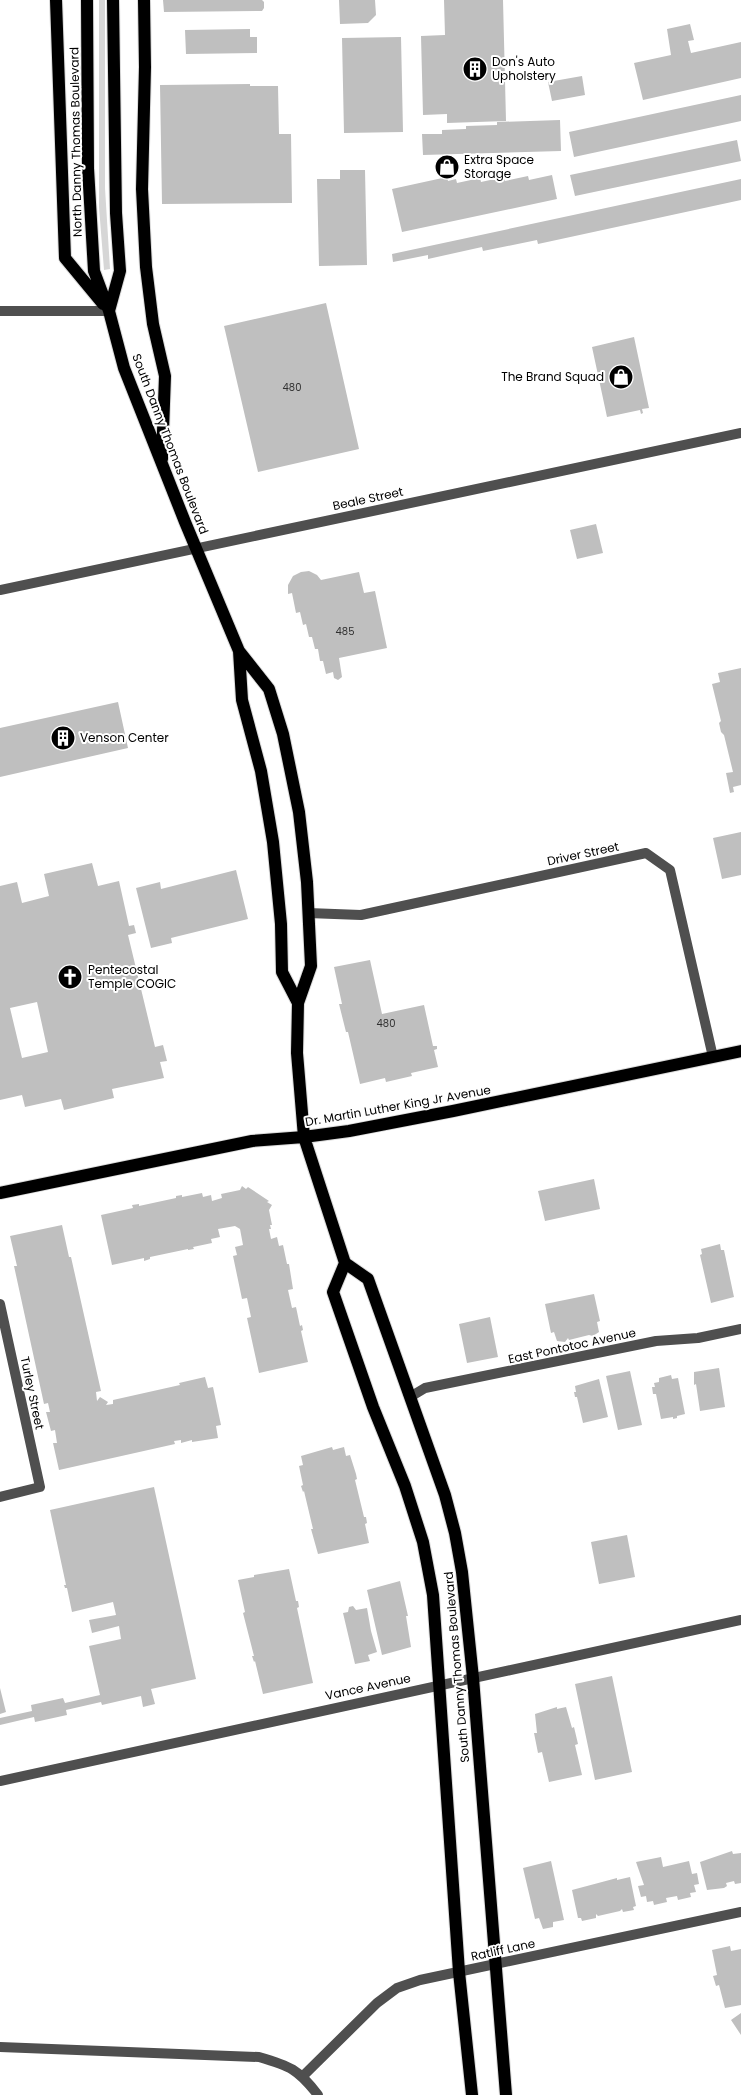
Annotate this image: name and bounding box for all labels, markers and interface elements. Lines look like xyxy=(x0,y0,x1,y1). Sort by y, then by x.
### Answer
street label: North Danny Thomas Boulevard xyxy=(65,47,86,237)
place label: Don's Auto Upholstery xyxy=(492,53,556,84)
building icon: Don's Auto Upholstery xyxy=(462,56,488,82)
place label: Extra Space Storage xyxy=(464,151,534,182)
shop icon: Extra Space Storage xyxy=(434,154,460,180)
street label: South Danny Thomas Boulevard xyxy=(128,351,213,536)
shop icon: The Brand Squad xyxy=(608,364,634,390)
place label: The Brand Squad xyxy=(501,368,604,385)
house number: 480 xyxy=(283,380,301,395)
street label: Beale Street xyxy=(331,483,405,514)
house number: 485 xyxy=(336,624,354,639)
building icon: Venson Center xyxy=(50,725,76,751)
place label: Venson Center xyxy=(80,729,169,746)
street label: Driver Street xyxy=(545,838,620,869)
place label: Pentecostal Temple COGIC xyxy=(88,961,176,992)
church icon: Pentecostal Temple COGIC xyxy=(57,964,83,990)
house number: 480 xyxy=(377,1016,395,1031)
street label: Dr. Martin Luther King Jr Avenue xyxy=(304,1081,492,1130)
street label: East Pontotoc Avenue xyxy=(507,1324,637,1367)
street label: Turley Street xyxy=(16,1355,49,1431)
street label: South Danny Thomas Boulevard xyxy=(440,1571,473,1763)
street label: Vance Avenue xyxy=(324,1669,412,1704)
street label: Ratliff Lane xyxy=(469,1934,537,1965)

